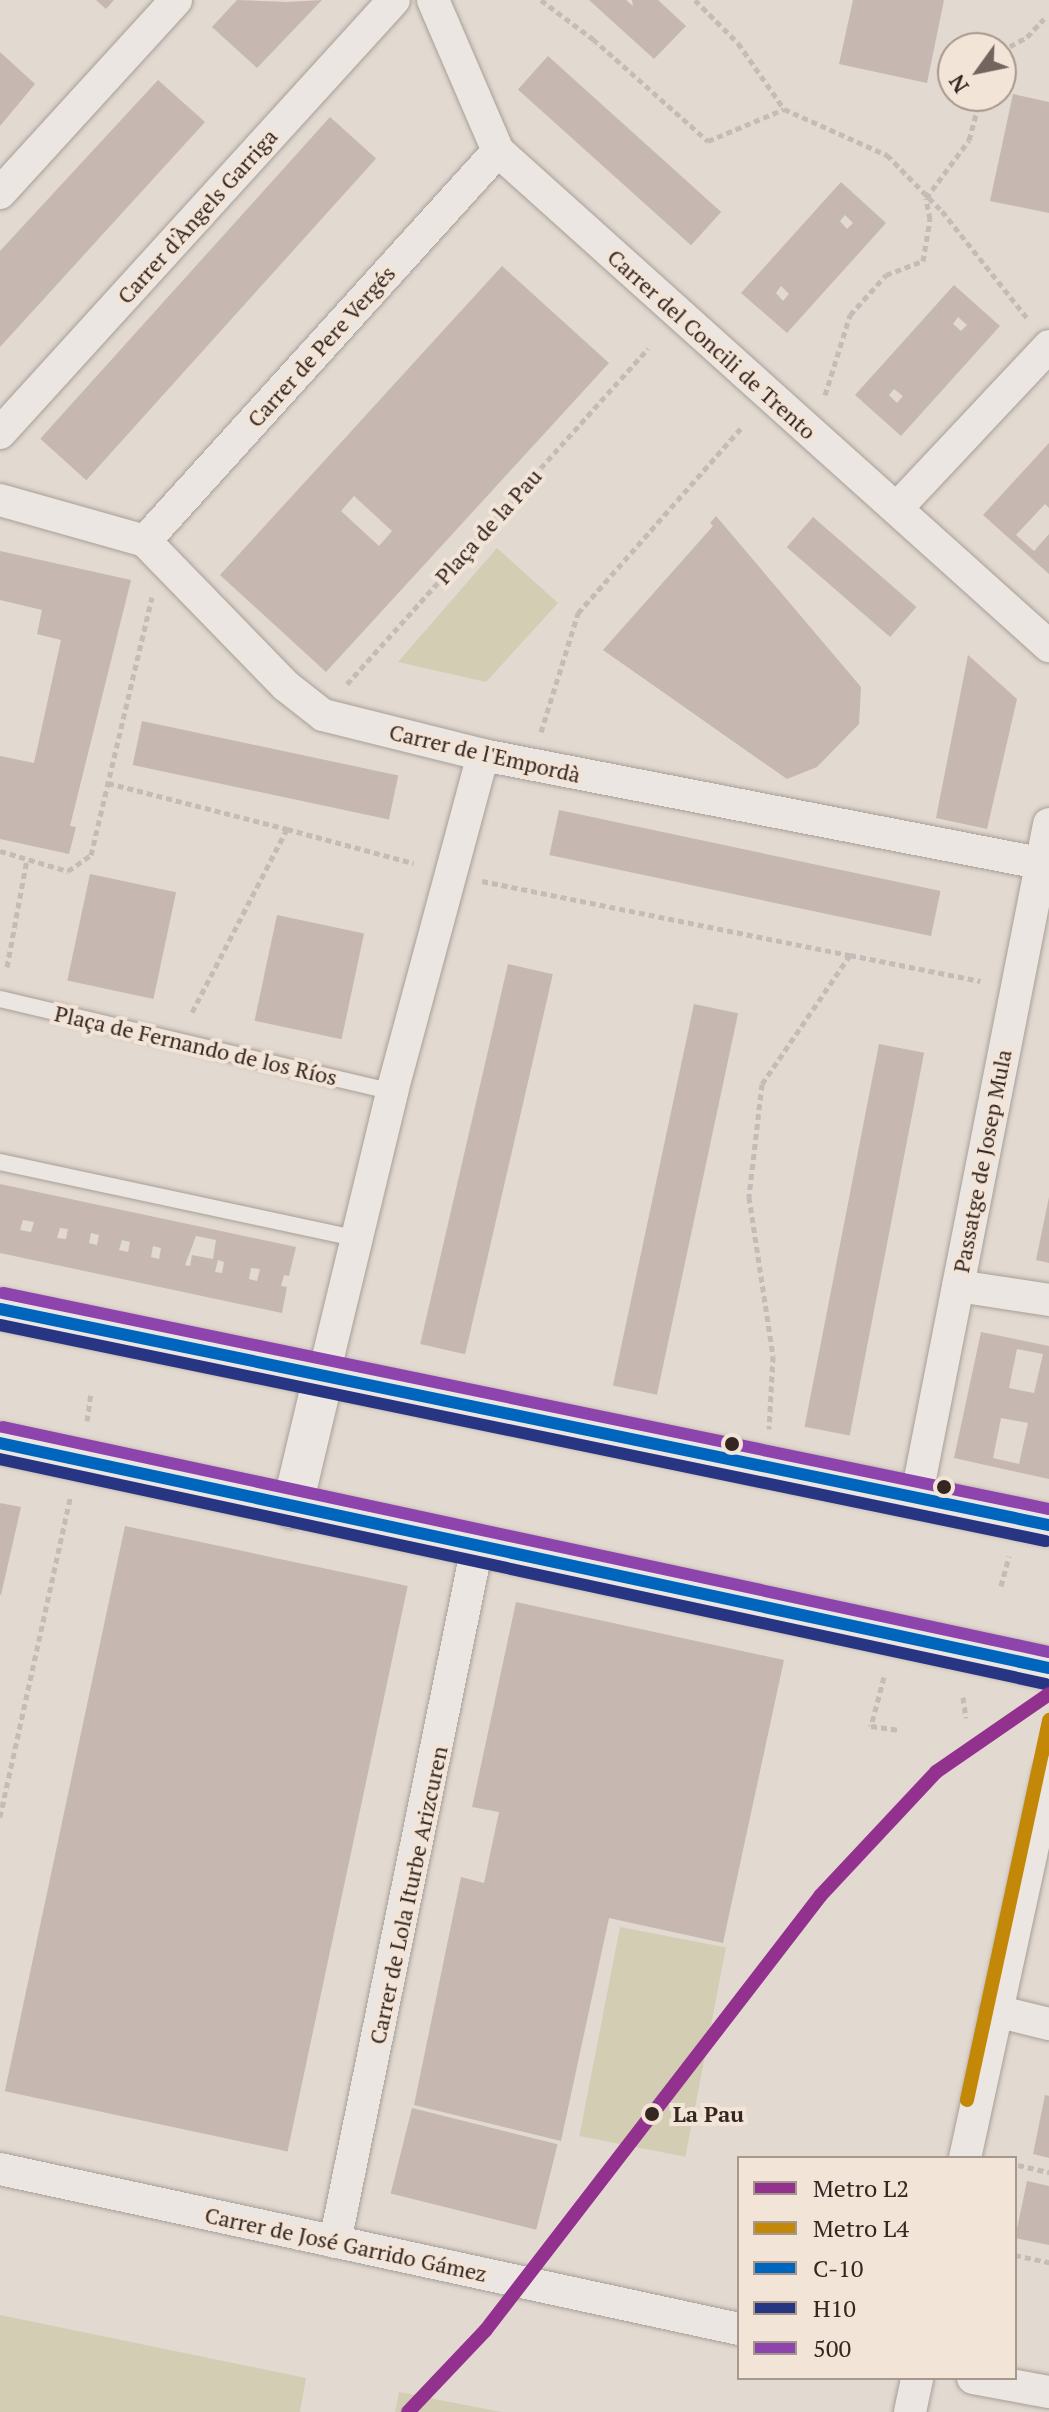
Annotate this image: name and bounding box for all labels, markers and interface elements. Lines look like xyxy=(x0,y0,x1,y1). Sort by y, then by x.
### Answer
north arrow xyxy=(937,32,1017,112)
text: N xyxy=(941,69,975,99)
street label: Carrer d'Àngels Garriga xyxy=(112,123,282,309)
street label: Carrer del Concili de Trento xyxy=(602,243,822,445)
street label: Carrer de Pere Vergés xyxy=(241,260,401,432)
street label: Plaça de la Pau xyxy=(429,463,547,589)
street label: Carrer de l'Empordà xyxy=(387,718,583,788)
street label: Plaça de Fernando de los Ríos xyxy=(52,1000,340,1090)
street label: Passatge de Josep Mula xyxy=(947,1047,1017,1275)
unlabelled marker xyxy=(724,1436,740,1452)
unlabelled marker xyxy=(936,1479,952,1495)
street label: Carrer de Lola Iturbe Arizcuren xyxy=(363,1743,453,2047)
marker: La Pau xyxy=(638,2100,666,2128)
place label: La Pau xyxy=(673,2101,744,2127)
legend xyxy=(737,2156,1017,2380)
text: Metro L2 xyxy=(813,2172,909,2204)
street label: Carrer de José Garrido Gámez xyxy=(203,2201,489,2287)
text: Metro L4 xyxy=(813,2212,909,2244)
text: C-10 xyxy=(813,2252,864,2284)
text: H10 xyxy=(813,2292,856,2324)
text: 500 xyxy=(813,2332,851,2364)

